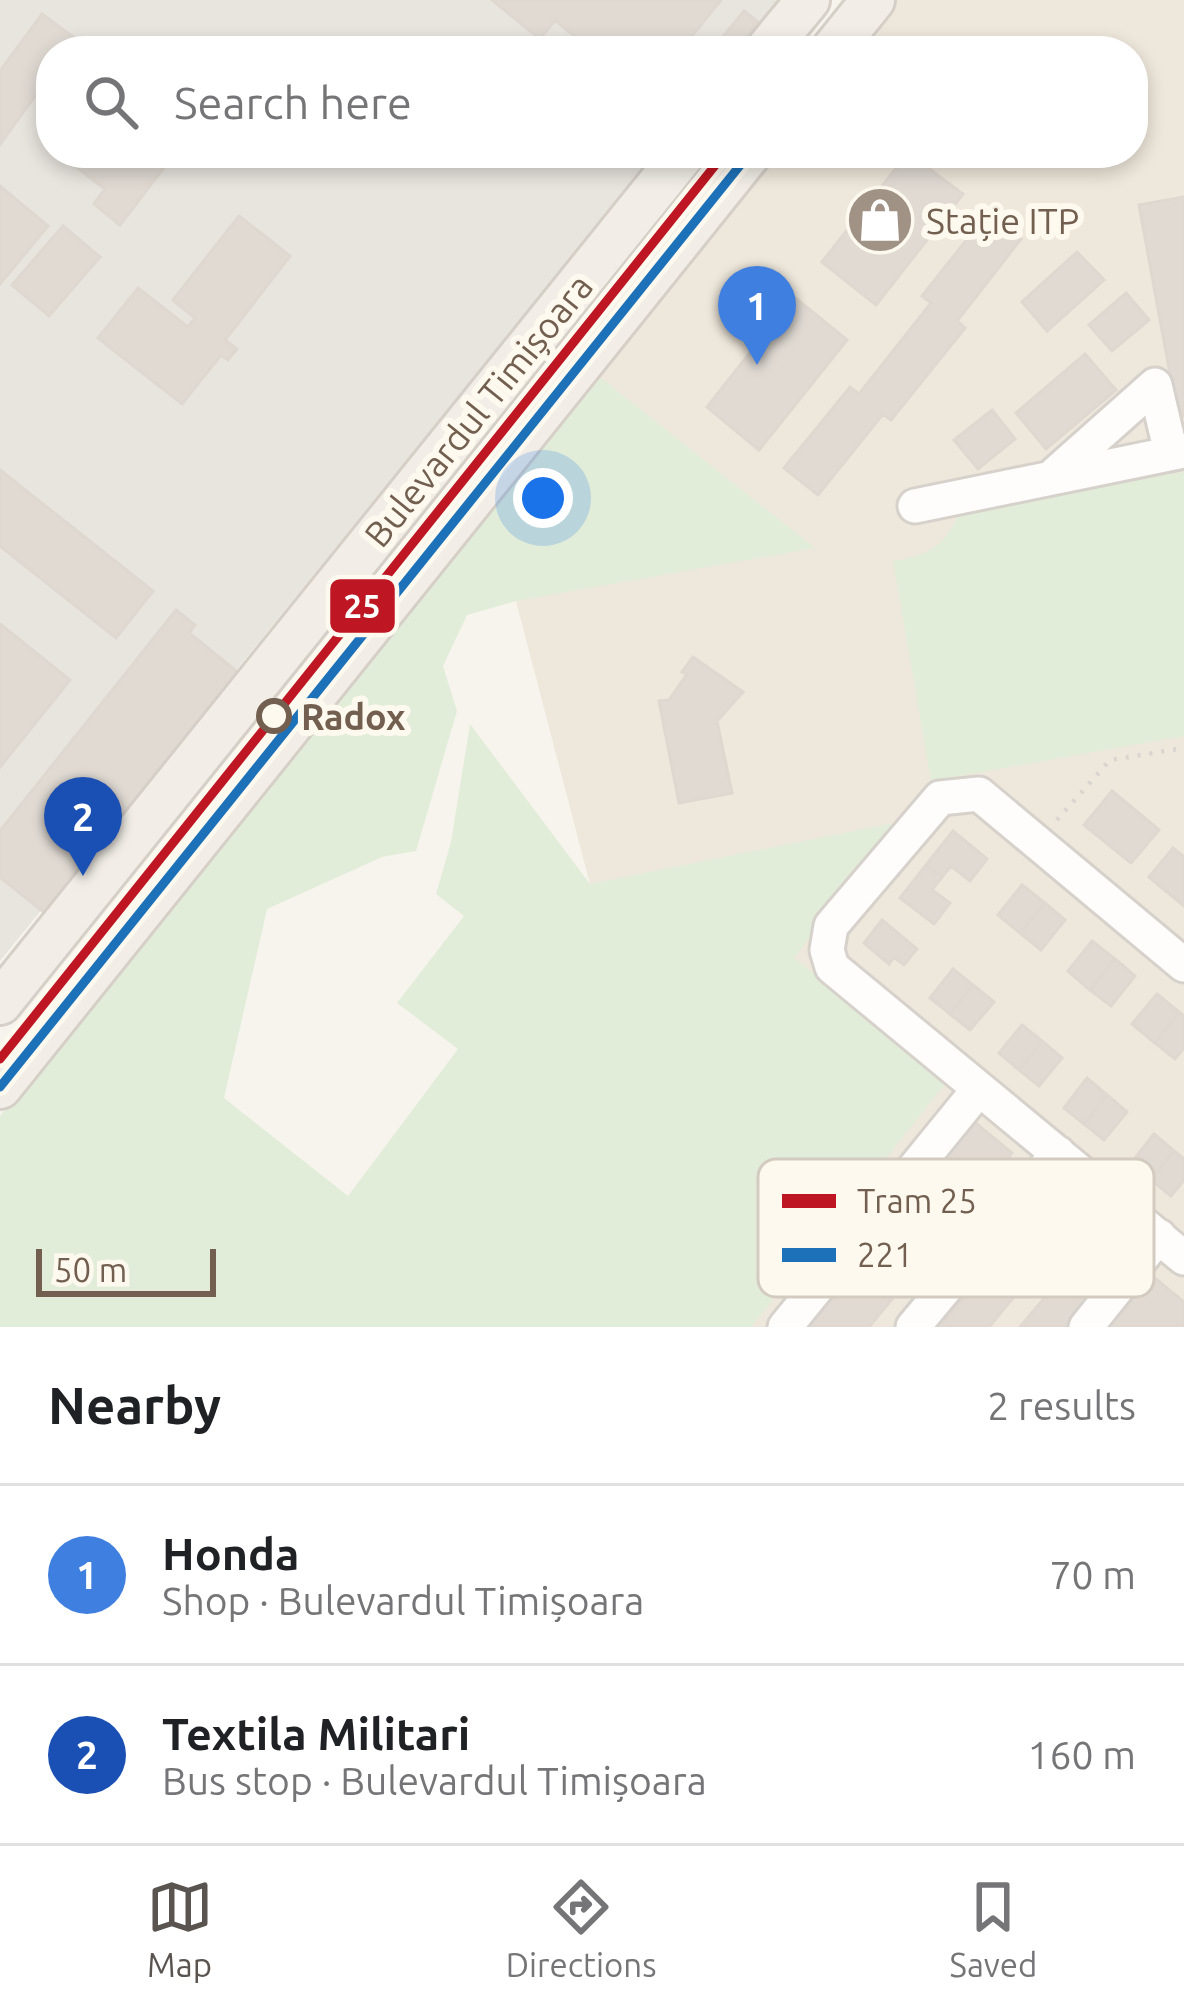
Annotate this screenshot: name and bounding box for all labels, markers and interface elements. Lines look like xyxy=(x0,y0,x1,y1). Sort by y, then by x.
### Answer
search box xyxy=(36,36,1148,168)
icon: search xyxy=(78,69,144,135)
text: Search here xyxy=(174,77,412,128)
shop icon: Stație ITP xyxy=(845,185,915,255)
place label: Stație ITP xyxy=(926,200,1079,241)
street label: Bulevardul Timișoara xyxy=(356,266,600,554)
pin: 1 xyxy=(718,266,796,365)
your location xyxy=(513,468,573,528)
line badge: 25 xyxy=(328,577,397,635)
text: 25 xyxy=(343,587,381,624)
place label: Radox xyxy=(301,696,406,737)
marker: Radox xyxy=(258,700,290,732)
pin: 2 xyxy=(44,777,122,876)
legend xyxy=(758,1159,1154,1297)
text: Tram 25 xyxy=(857,1182,977,1219)
text: 221 xyxy=(857,1236,913,1273)
scale bar xyxy=(36,1243,216,1296)
text: 50 m xyxy=(54,1251,127,1288)
text: Nearby xyxy=(48,1376,221,1434)
text: 2 results xyxy=(987,1384,1136,1427)
text: Honda xyxy=(162,1528,299,1579)
text: 1 xyxy=(76,1553,98,1596)
text: 70 m xyxy=(1049,1553,1136,1596)
text: Shop · Bulevardul Timișoara xyxy=(162,1579,644,1622)
text: Textila Militari xyxy=(162,1708,470,1759)
text: 2 xyxy=(76,1733,98,1776)
text: 160 m xyxy=(1027,1733,1136,1776)
text: Bus stop · Bulevardul Timișoara xyxy=(162,1759,707,1802)
tab: Map xyxy=(147,1874,213,1983)
tab: Directions xyxy=(506,1874,656,1983)
tab: Saved xyxy=(950,1874,1037,1983)

